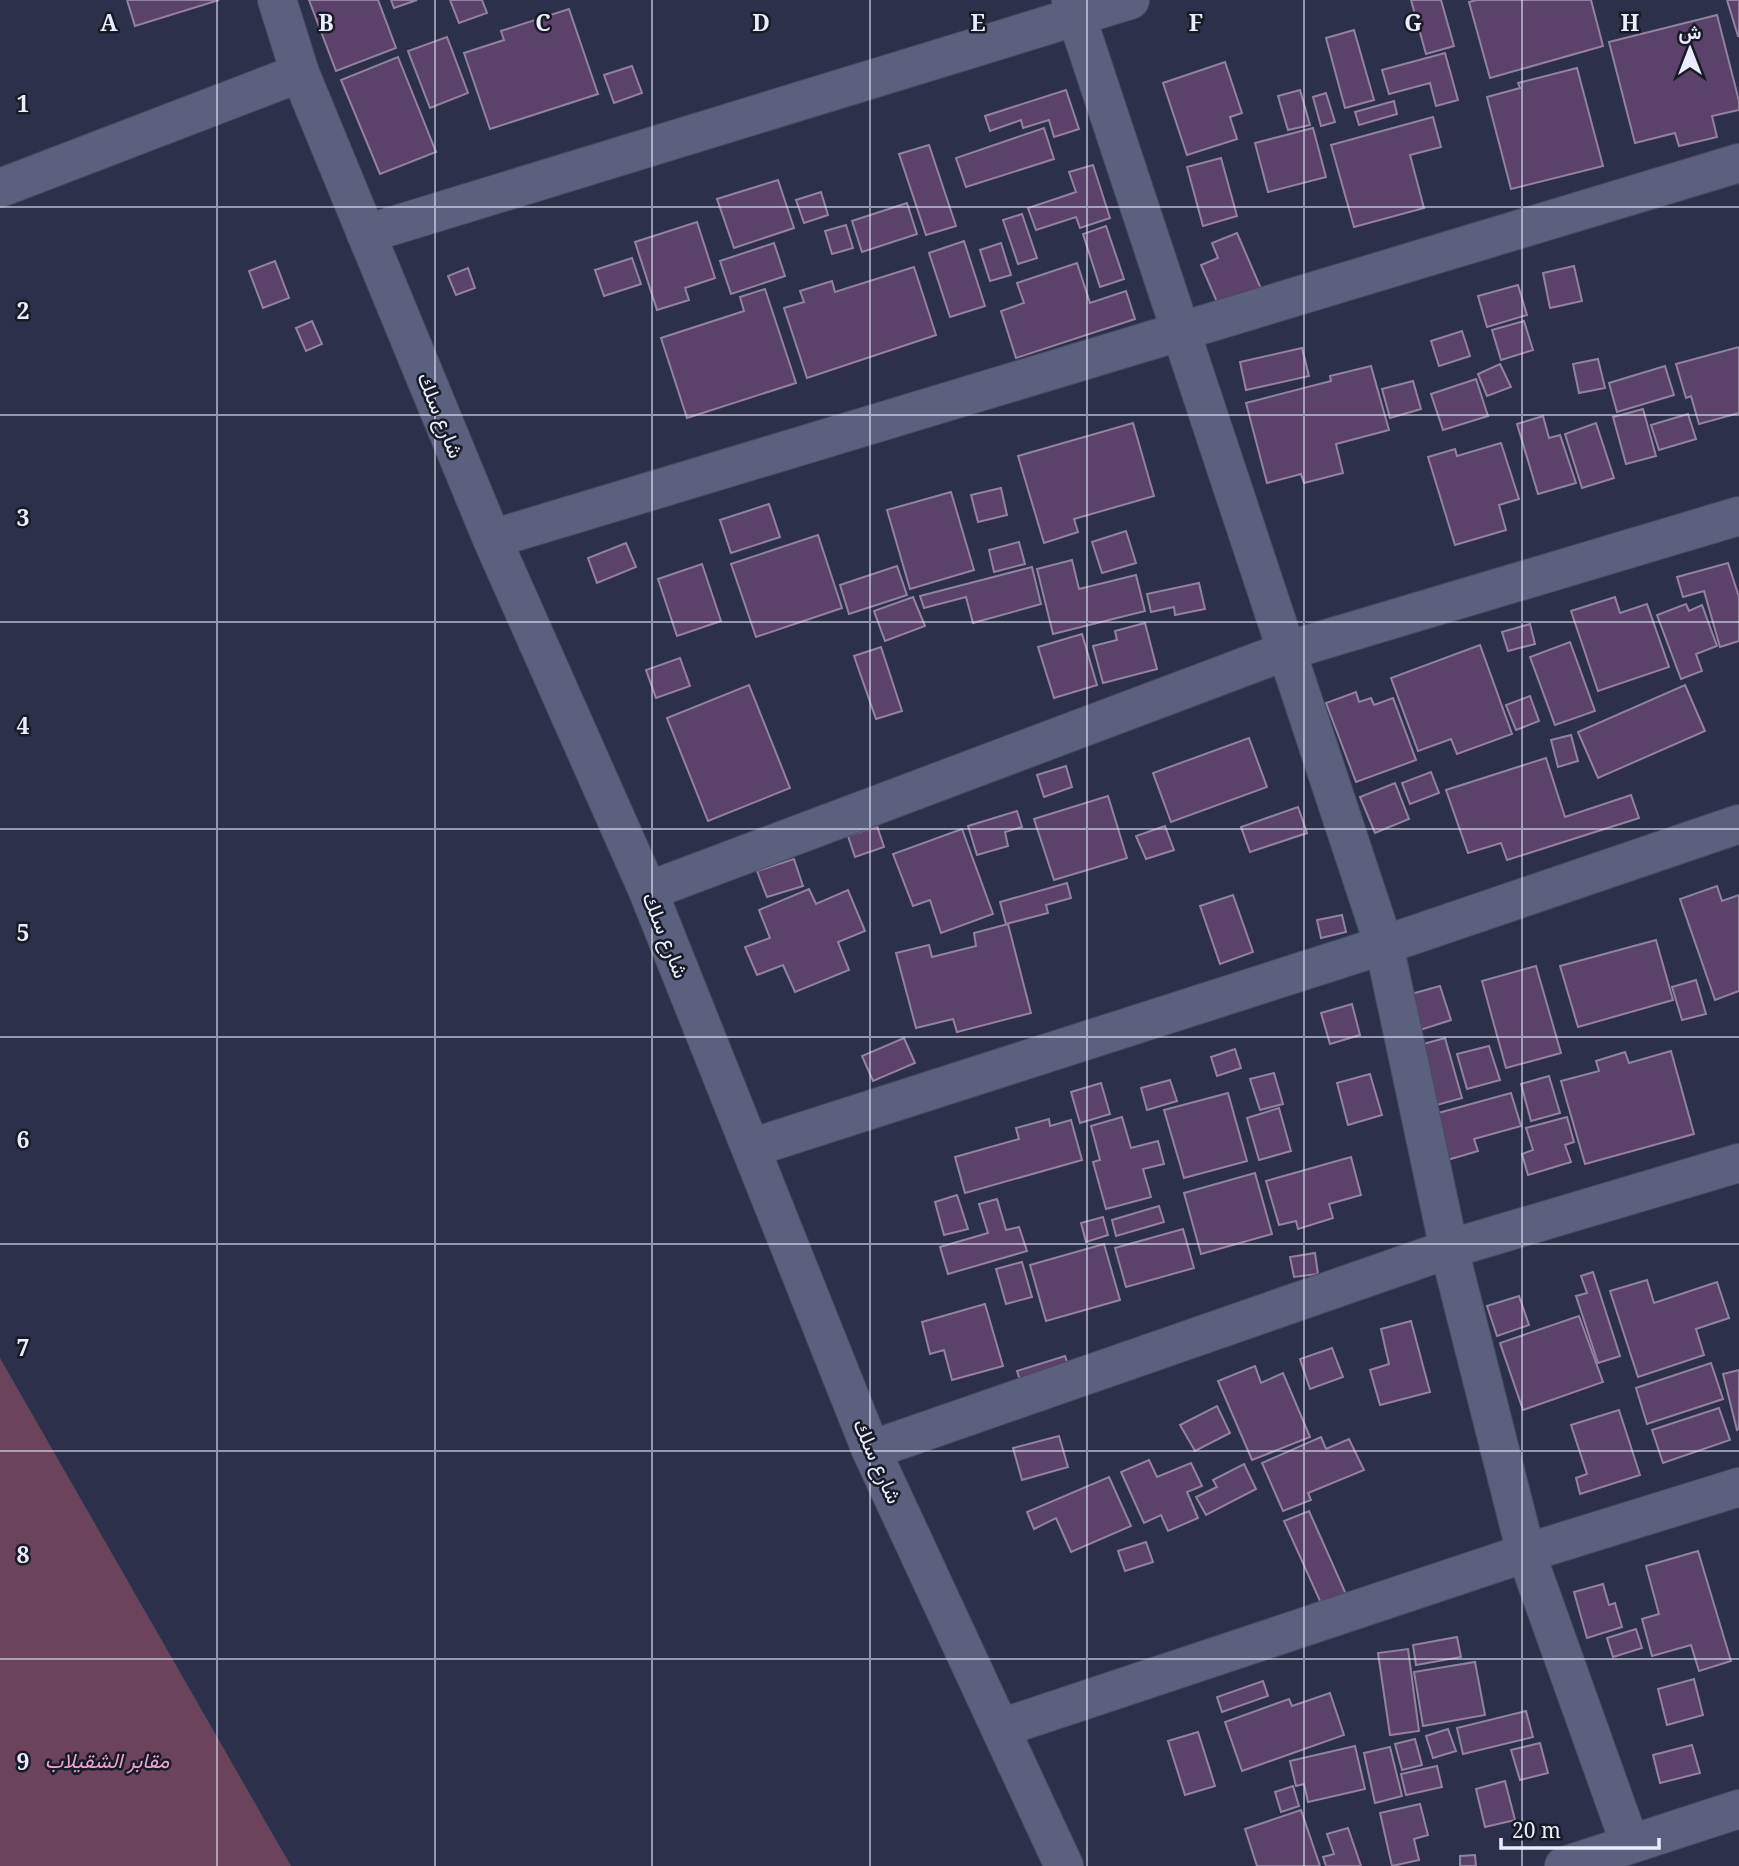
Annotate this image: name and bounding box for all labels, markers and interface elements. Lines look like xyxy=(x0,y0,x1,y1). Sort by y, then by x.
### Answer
text: A xyxy=(100,6,118,38)
text: B xyxy=(318,6,334,38)
text: C xyxy=(535,6,551,38)
text: D xyxy=(752,6,770,38)
text: E xyxy=(970,6,986,38)
text: F xyxy=(1189,6,1203,38)
text: G xyxy=(1404,6,1422,38)
text: H xyxy=(1621,6,1640,38)
north arrow xyxy=(1655,14,1725,84)
text: ش xyxy=(1679,19,1702,45)
text: 1 xyxy=(17,87,30,119)
text: 2 xyxy=(17,294,30,326)
street label: شارع سلك xyxy=(410,368,471,462)
text: 3 xyxy=(17,501,30,533)
text: 4 xyxy=(17,709,30,741)
street label: شارع سلك xyxy=(635,888,696,982)
text: 5 xyxy=(17,916,30,948)
text: 6 xyxy=(17,1123,30,1155)
text: 7 xyxy=(17,1331,30,1363)
street label: شارع سلك xyxy=(846,1414,909,1508)
text: 8 xyxy=(17,1538,30,1570)
text: 9 xyxy=(17,1745,30,1777)
park label: مقابر الشقيلاب xyxy=(45,1746,170,1774)
scale bar xyxy=(1501,1806,1658,1850)
text: 20 m xyxy=(1512,1816,1561,1844)

